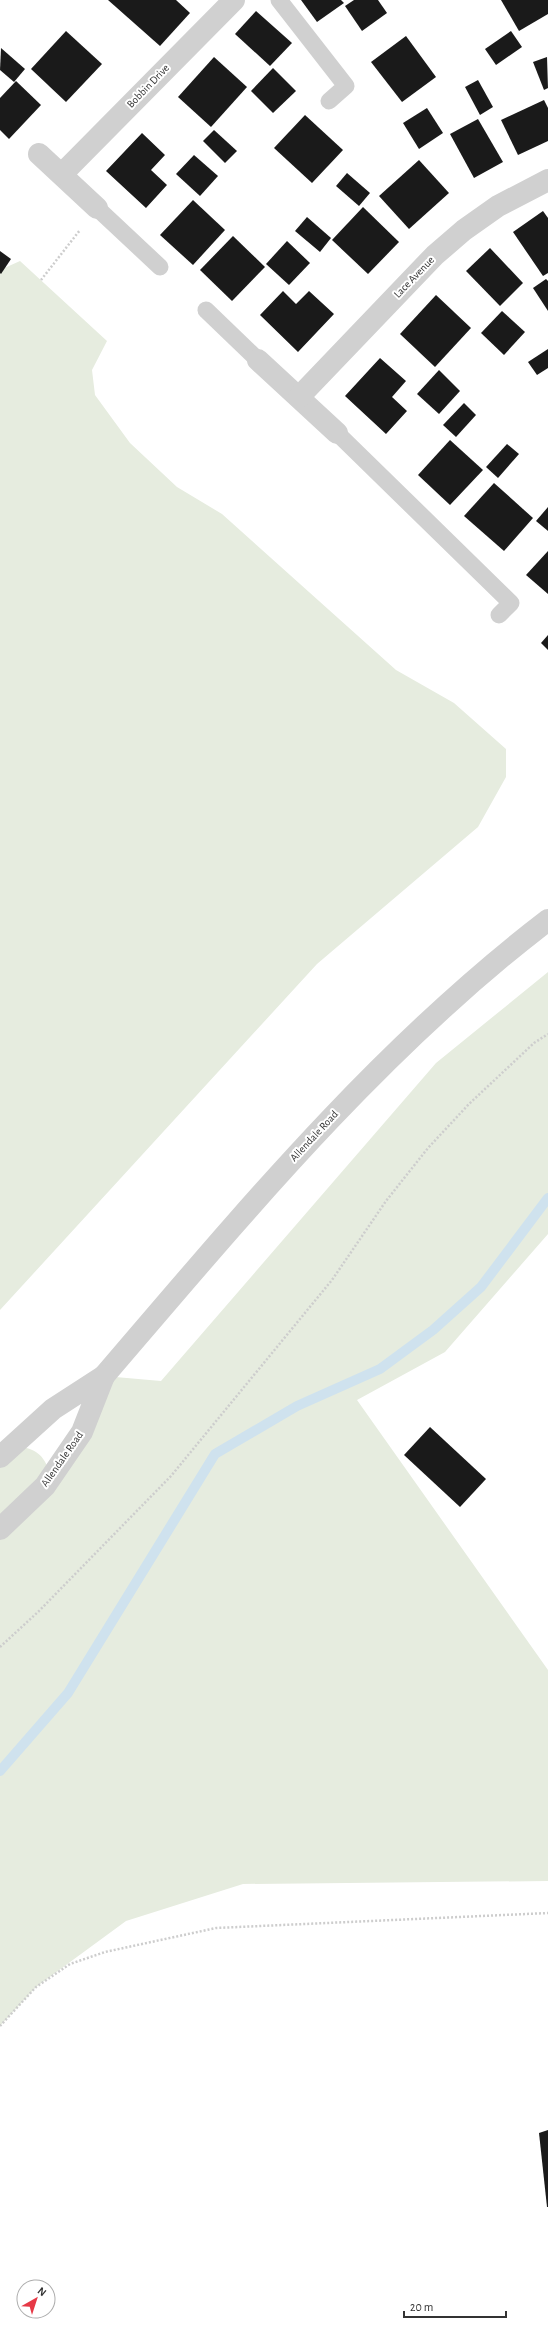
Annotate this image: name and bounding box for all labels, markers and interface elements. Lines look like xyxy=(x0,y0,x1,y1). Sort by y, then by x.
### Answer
street label: Bobbin Drive xyxy=(125,62,171,110)
street label: Lace Avenue xyxy=(392,254,436,300)
street label: Allendale Road xyxy=(288,1108,340,1163)
street label: Allendale Road xyxy=(39,1429,85,1489)
north arrow xyxy=(16,2279,56,2319)
text: N xyxy=(36,2285,48,2298)
scale bar xyxy=(404,2293,506,2319)
text: 20 m xyxy=(410,2301,433,2313)

